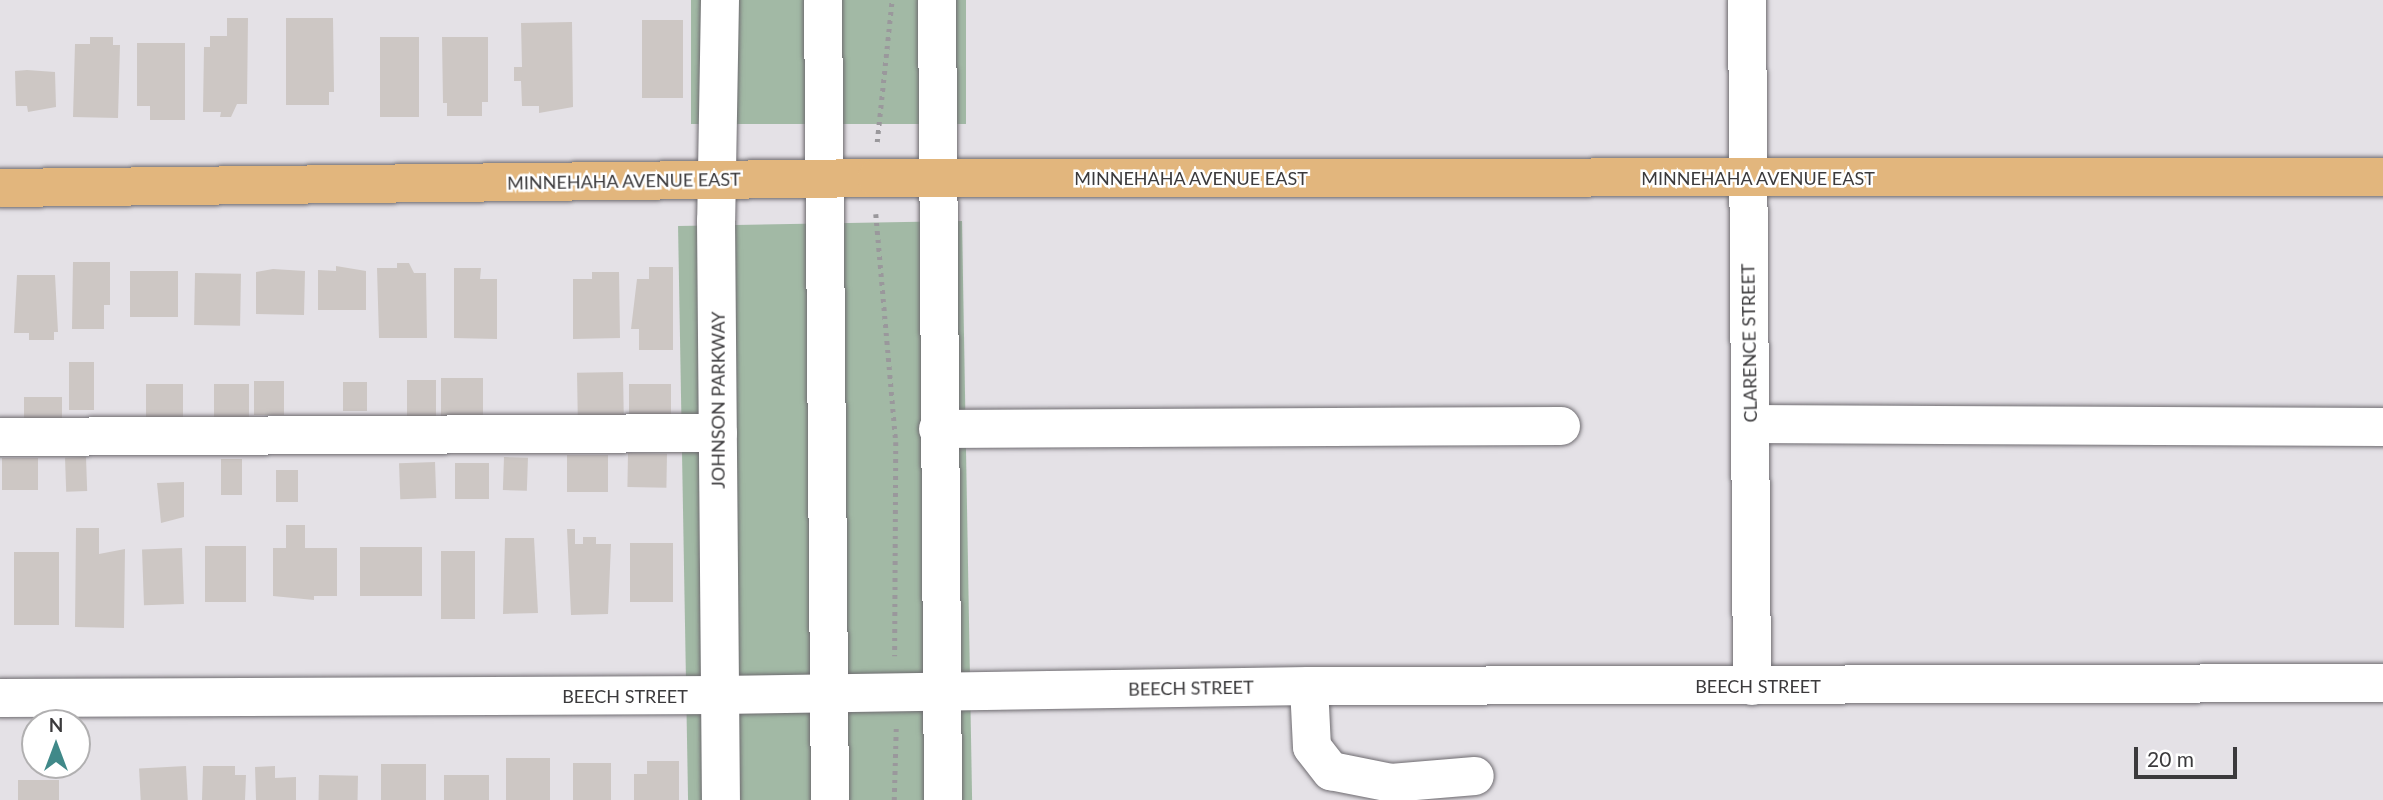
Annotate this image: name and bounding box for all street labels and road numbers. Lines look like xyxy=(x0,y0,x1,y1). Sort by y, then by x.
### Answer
street label: MINNEHAHA AVENUE EAST xyxy=(1074,167,1308,189)
street label: MINNEHAHA AVENUE EAST xyxy=(1641,167,1875,189)
street label: MINNEHAHA AVENUE EAST xyxy=(506,168,742,194)
street label: CLARENCE STREET xyxy=(1737,263,1761,423)
street label: JOHNSON PARKWAY xyxy=(707,311,729,489)
street label: BEECH STREET xyxy=(1695,675,1821,697)
street label: BEECH STREET xyxy=(1128,676,1254,700)
street label: BEECH STREET xyxy=(562,685,688,707)

